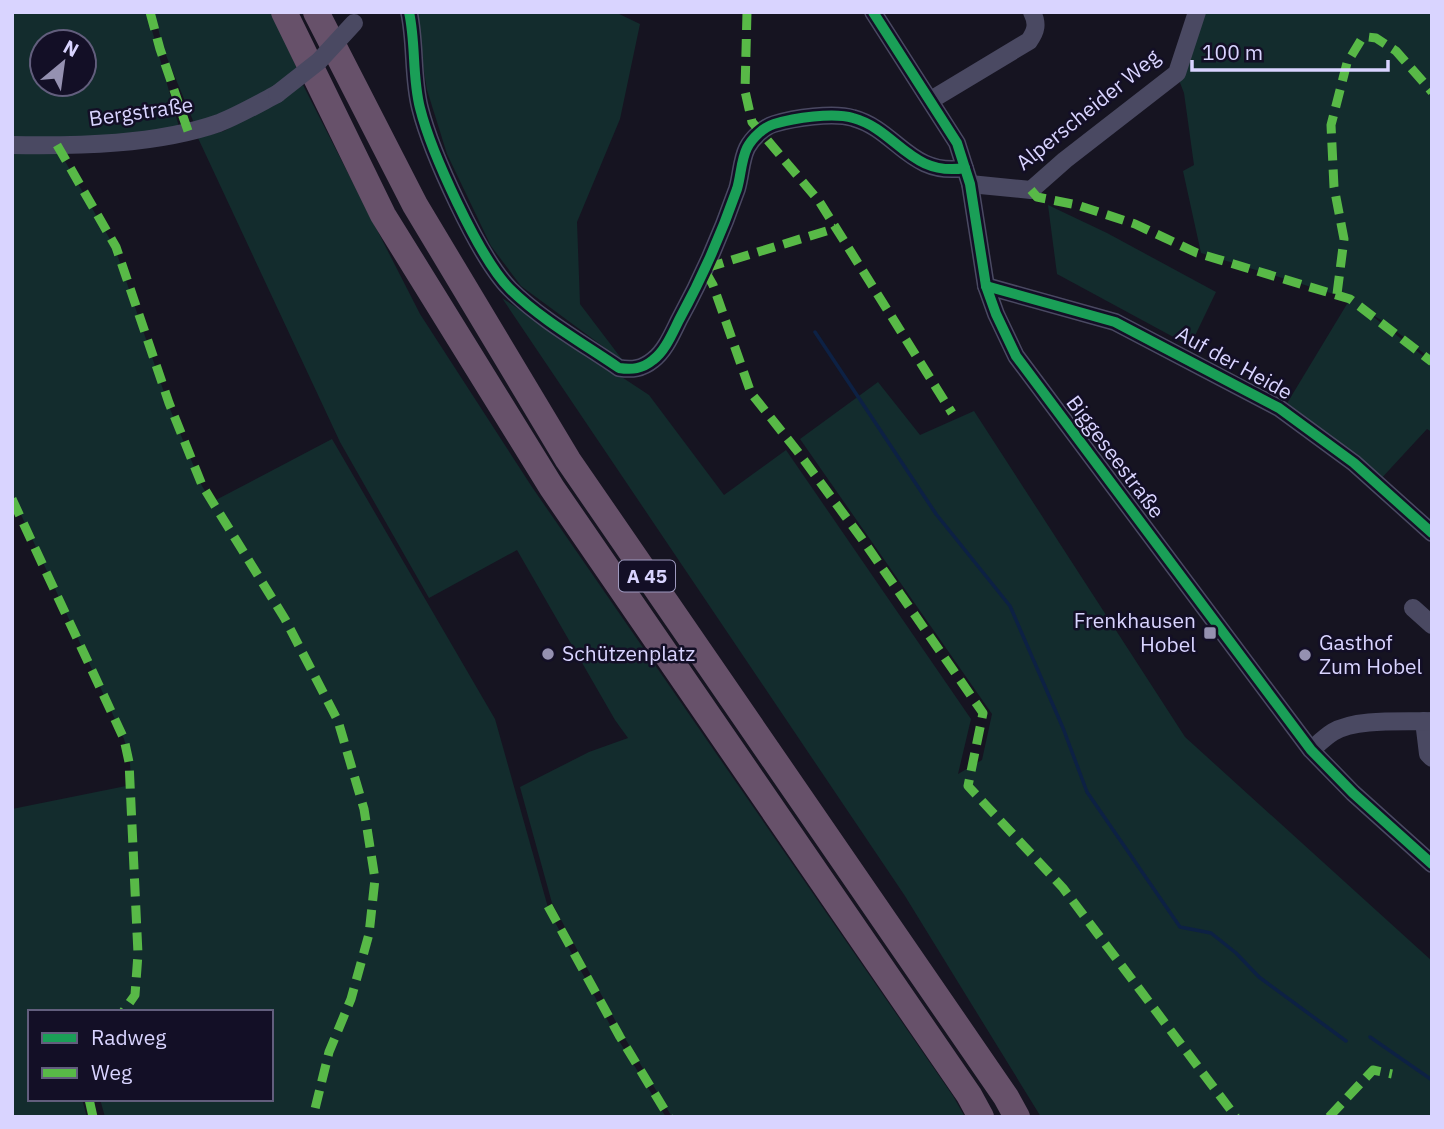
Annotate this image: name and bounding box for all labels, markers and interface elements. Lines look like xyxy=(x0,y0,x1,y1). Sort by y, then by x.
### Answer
north arrow xyxy=(28,28,98,98)
scale bar xyxy=(1192,28,1388,72)
text: N xyxy=(59,34,83,62)
text: 100 m xyxy=(1202,38,1263,66)
street label: Alperscheider Weg xyxy=(1010,42,1165,176)
street label: Bergstraße xyxy=(87,90,195,132)
street label: Auf der Heide xyxy=(1171,319,1298,406)
street label: Biggeseestraße xyxy=(1060,389,1171,524)
road number: A 45 xyxy=(619,561,675,592)
place label: Frenkhausen Hobel xyxy=(1074,606,1196,658)
marker: Frenkhausen Hobel xyxy=(1202,625,1218,641)
place label: Gasthof Zum Hobel xyxy=(1319,628,1423,680)
place label: Schützenplatz xyxy=(562,639,695,667)
marker: Schützenplatz xyxy=(540,646,556,662)
marker: Gasthof Zum Hobel xyxy=(1297,647,1313,663)
legend xyxy=(28,1010,273,1101)
text: Radweg xyxy=(91,1023,166,1051)
text: Weg xyxy=(91,1058,132,1086)

